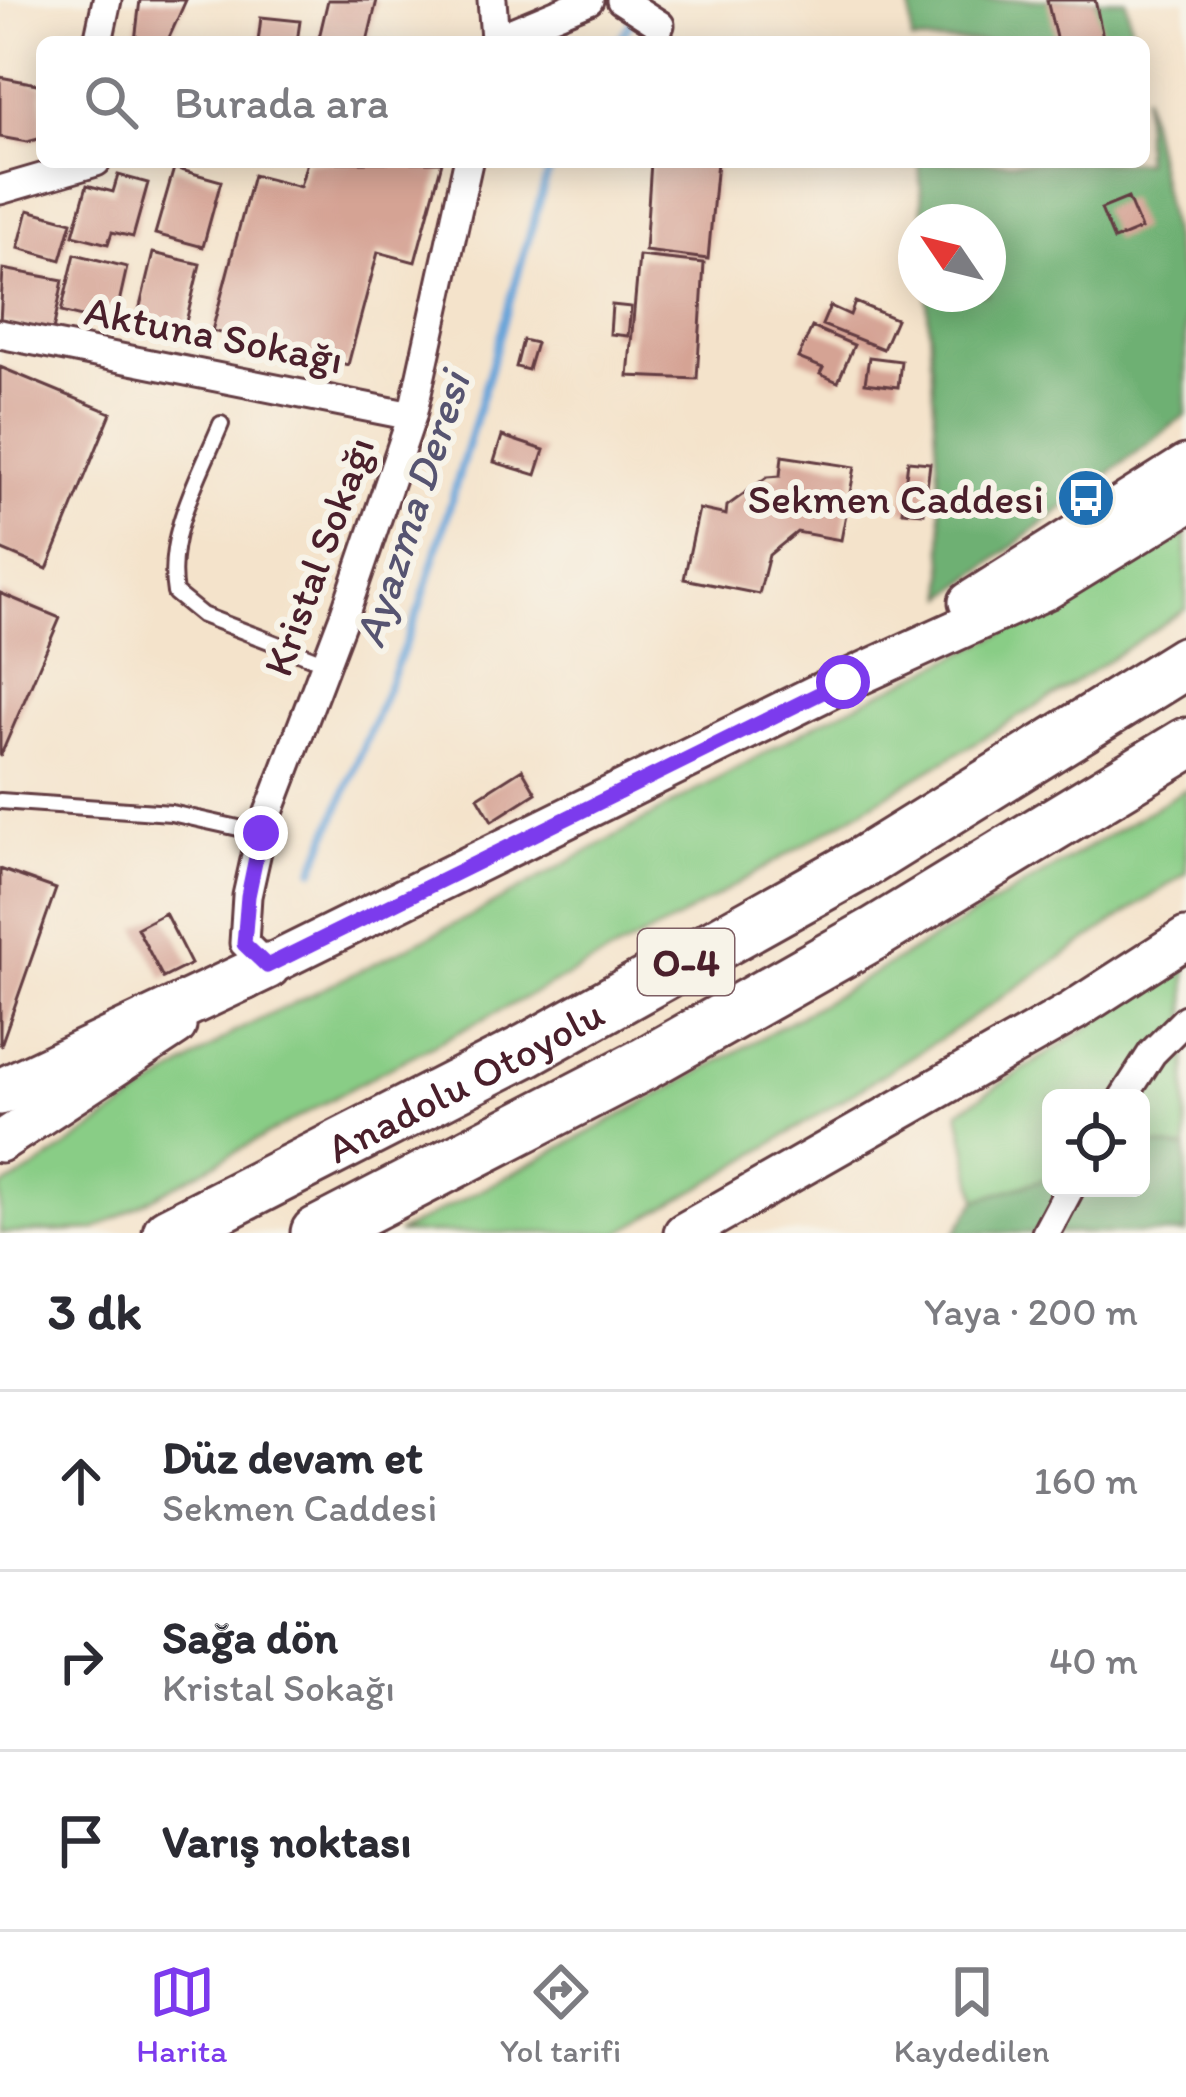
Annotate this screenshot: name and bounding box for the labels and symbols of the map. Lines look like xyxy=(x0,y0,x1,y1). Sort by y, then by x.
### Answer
north arrow xyxy=(898,204,1006,312)
street label: Aktuna Sokağı xyxy=(80,284,348,385)
water label: Ayazma Deresi xyxy=(341,361,482,653)
street label: Kristal Sokağı xyxy=(252,430,385,683)
bus stop icon: Sekmen Caddesi xyxy=(1055,467,1117,529)
place label: Sekmen Caddesi xyxy=(747,473,1044,524)
route start xyxy=(816,655,870,709)
route end xyxy=(234,806,288,860)
road number: O-4 xyxy=(638,929,734,995)
street label: Anadolu Otoyolu xyxy=(318,987,613,1174)

